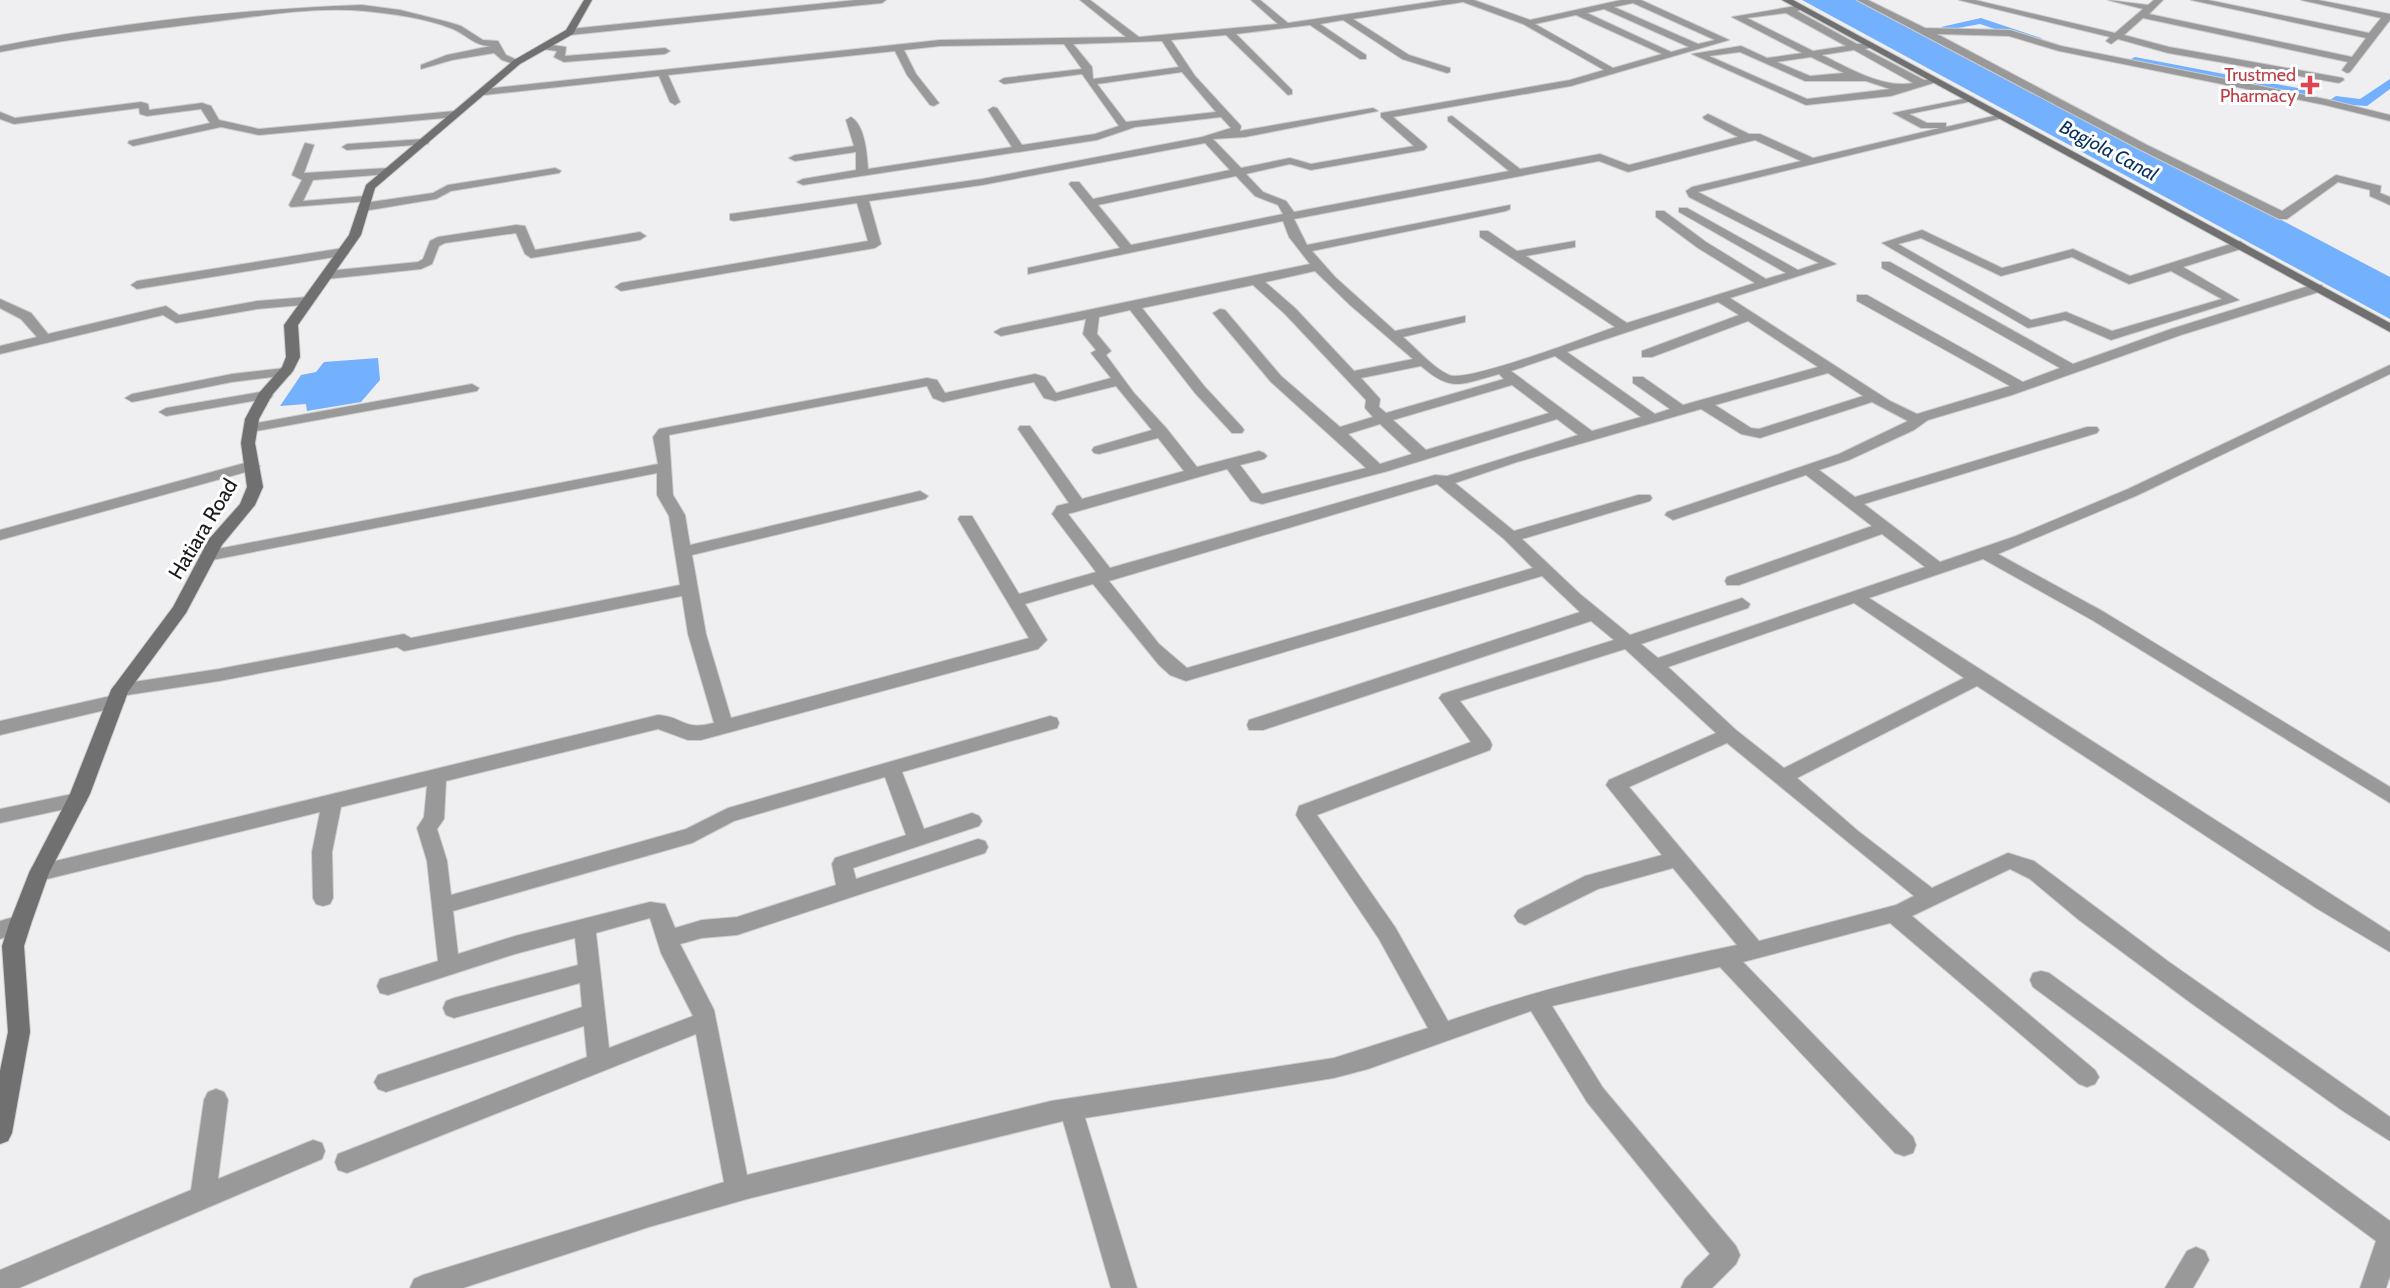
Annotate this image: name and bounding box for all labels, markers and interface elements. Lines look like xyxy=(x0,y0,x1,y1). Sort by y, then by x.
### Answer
place label: Trustmed Pharmacy xyxy=(2220,64,2296,107)
marker: Trustmed Pharmacy xyxy=(2302,77,2318,93)
water label: Bagjola Canal xyxy=(2056,115,2162,186)
street label: Hatiara Road xyxy=(163,474,242,584)

